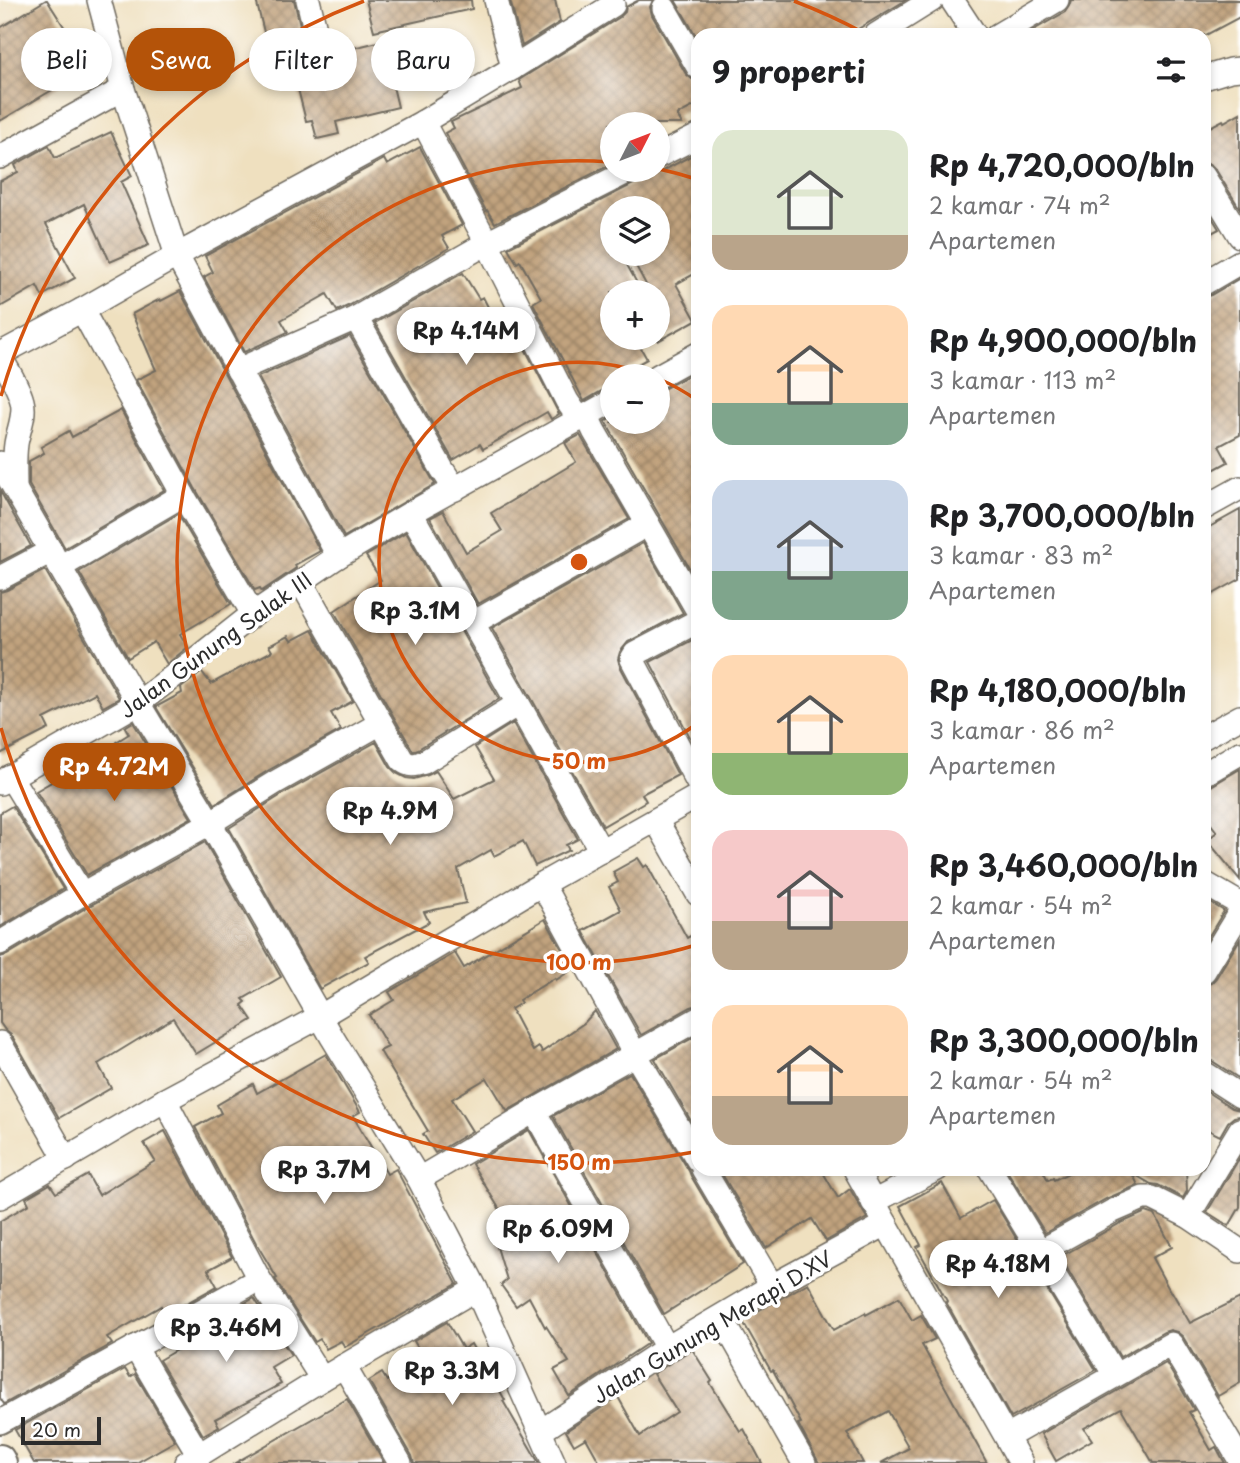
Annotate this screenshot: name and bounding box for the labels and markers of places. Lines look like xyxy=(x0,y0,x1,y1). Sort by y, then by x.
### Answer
pin: Rp 4.14M xyxy=(394,308,538,367)
centre of rings xyxy=(567,550,591,574)
pin: Rp 3.1M xyxy=(350,588,480,647)
pin: Rp 4.72M xyxy=(42,744,186,803)
pin: Rp 4.9M xyxy=(325,788,455,847)
pin: Rp 3.7M xyxy=(259,1146,389,1206)
pin: Rp 6.09M xyxy=(486,1206,630,1265)
pin: Rp 4.18M xyxy=(926,1240,1070,1300)
pin: Rp 3.46M xyxy=(154,1304,298,1364)
pin: Rp 3.3M xyxy=(387,1348,517,1407)

